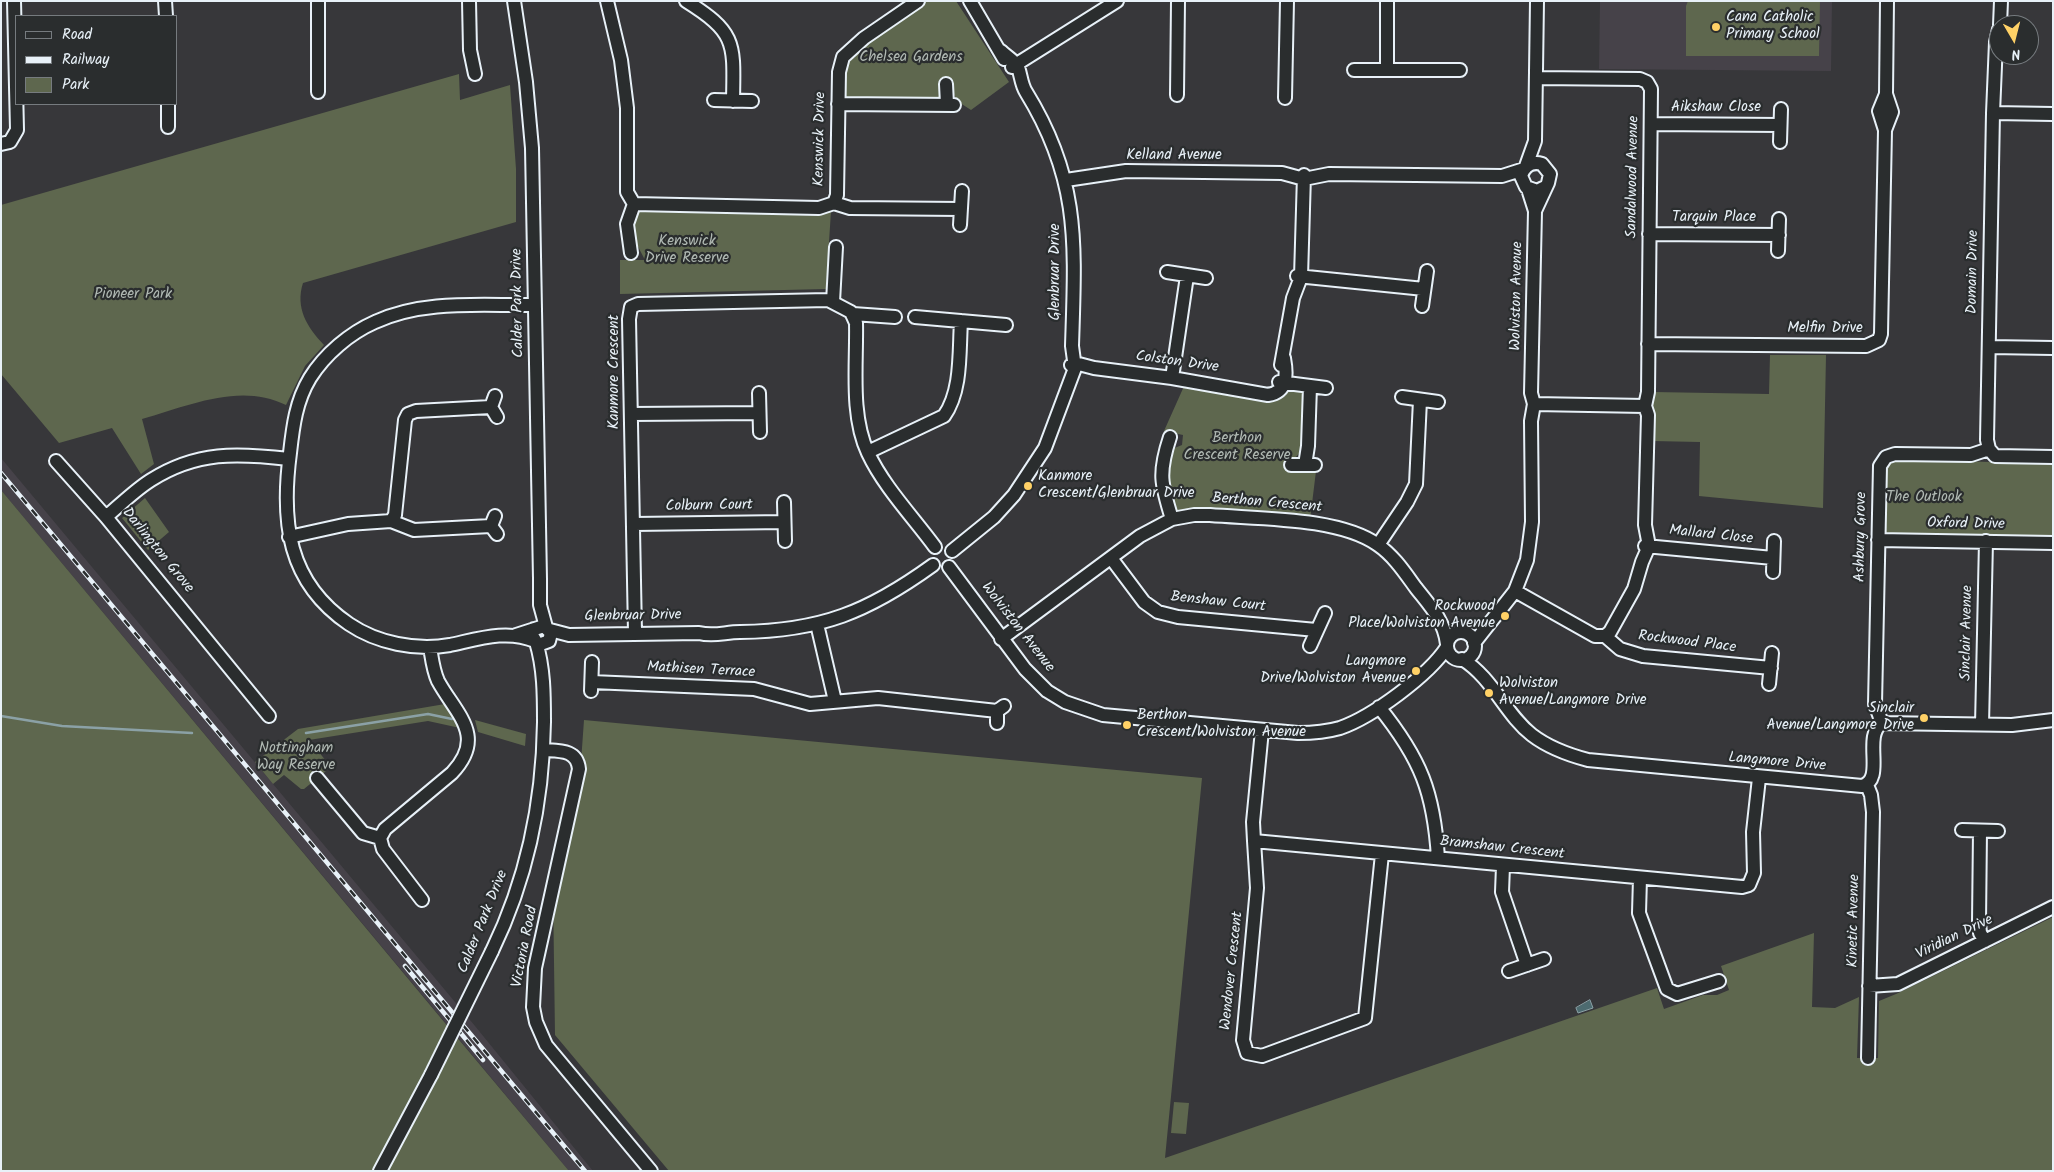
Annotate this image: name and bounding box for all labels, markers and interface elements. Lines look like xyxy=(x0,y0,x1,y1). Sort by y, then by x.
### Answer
place label: Cana Catholic Primary School xyxy=(1726,9,1820,44)
legend xyxy=(15,15,178,105)
north arrow xyxy=(1989,15,2039,65)
marker: Cana Catholic Primary School xyxy=(1710,21,1722,33)
text: Road xyxy=(62,23,92,47)
text: N xyxy=(2010,42,2022,65)
text: Railway xyxy=(62,48,109,72)
park label: Chelsea Gardens xyxy=(859,49,963,67)
text: Park xyxy=(62,73,89,97)
street label: Kenswick Drive xyxy=(811,92,831,186)
street label: Aikshaw Close xyxy=(1671,99,1761,117)
street label: Sandalwood Avenue xyxy=(1624,116,1644,238)
street label: Kelland Avenue xyxy=(1126,147,1222,165)
street label: Tarquin Place xyxy=(1672,209,1756,227)
street label: Glenbruar Drive xyxy=(1047,224,1065,320)
street label: Domain Drive xyxy=(1964,230,1984,314)
park label: Kenswick Drive Reserve xyxy=(645,233,729,268)
street label: Wolviston Avenue xyxy=(1508,241,1528,351)
street label: Calder Park Drive xyxy=(509,248,529,358)
park label: Pioneer Park xyxy=(94,286,172,304)
street label: Kanmore Crescent xyxy=(606,315,624,429)
street label: Melfin Drive xyxy=(1787,320,1863,338)
street label: Colston Drive xyxy=(1134,348,1220,378)
park label: Berthon Crescent Reserve xyxy=(1183,430,1291,465)
place label: Kanmore Crescent/Glenbruar Drive xyxy=(1038,468,1195,503)
marker: Kanmore Crescent/Glenbruar Drive xyxy=(1022,480,1034,492)
park label: The Outlook xyxy=(1886,489,1962,507)
street label: Berthon Crescent xyxy=(1211,490,1323,518)
street label: Ashbury Grove xyxy=(1852,492,1872,582)
street label: Colburn Court xyxy=(665,497,753,517)
street label: Darlington Grove xyxy=(117,505,197,597)
street label: Oxford Drive xyxy=(1927,515,2005,535)
street label: Mallard Close xyxy=(1668,523,1754,549)
street label: Wolviston Avenue xyxy=(976,579,1058,677)
street label: Sinclair Avenue xyxy=(1958,585,1978,681)
street label: Benshaw Court xyxy=(1170,589,1266,617)
place label: Rockwood Place/Wolviston Avenue xyxy=(1348,598,1495,633)
street label: Glenbruar Drive xyxy=(584,607,682,627)
marker: Rockwood Place/Wolviston Avenue xyxy=(1499,610,1511,622)
street label: Rockwood Place xyxy=(1637,628,1737,658)
place label: Langmore Drive/Wolviston Avenue xyxy=(1260,653,1406,688)
street label: Mathisen Terrace xyxy=(646,659,756,683)
marker: Langmore Drive/Wolviston Avenue xyxy=(1410,665,1422,677)
place label: Wolviston Avenue/Langmore Drive xyxy=(1499,675,1647,710)
marker: Wolviston Avenue/Langmore Drive xyxy=(1483,687,1495,699)
place label: Sinclair Avenue/Langmore Drive xyxy=(1766,700,1914,735)
place label: Berthon Crescent/Wolviston Avenue xyxy=(1137,707,1306,742)
marker: Sinclair Avenue/Langmore Drive xyxy=(1918,712,1930,724)
marker: Berthon Crescent/Wolviston Avenue xyxy=(1121,719,1133,731)
park label: Nottingham Way Reserve xyxy=(257,740,335,775)
street label: Langmore Drive xyxy=(1727,750,1827,776)
street label: Bramshaw Crescent xyxy=(1439,833,1565,865)
street label: Calder Park Drive xyxy=(455,868,513,976)
street label: Kinetic Avenue xyxy=(1845,874,1865,968)
street label: Victoria Road xyxy=(509,905,543,989)
street label: Wendover Crescent xyxy=(1218,911,1248,1031)
street label: Viridian Drive xyxy=(1914,912,1996,964)

